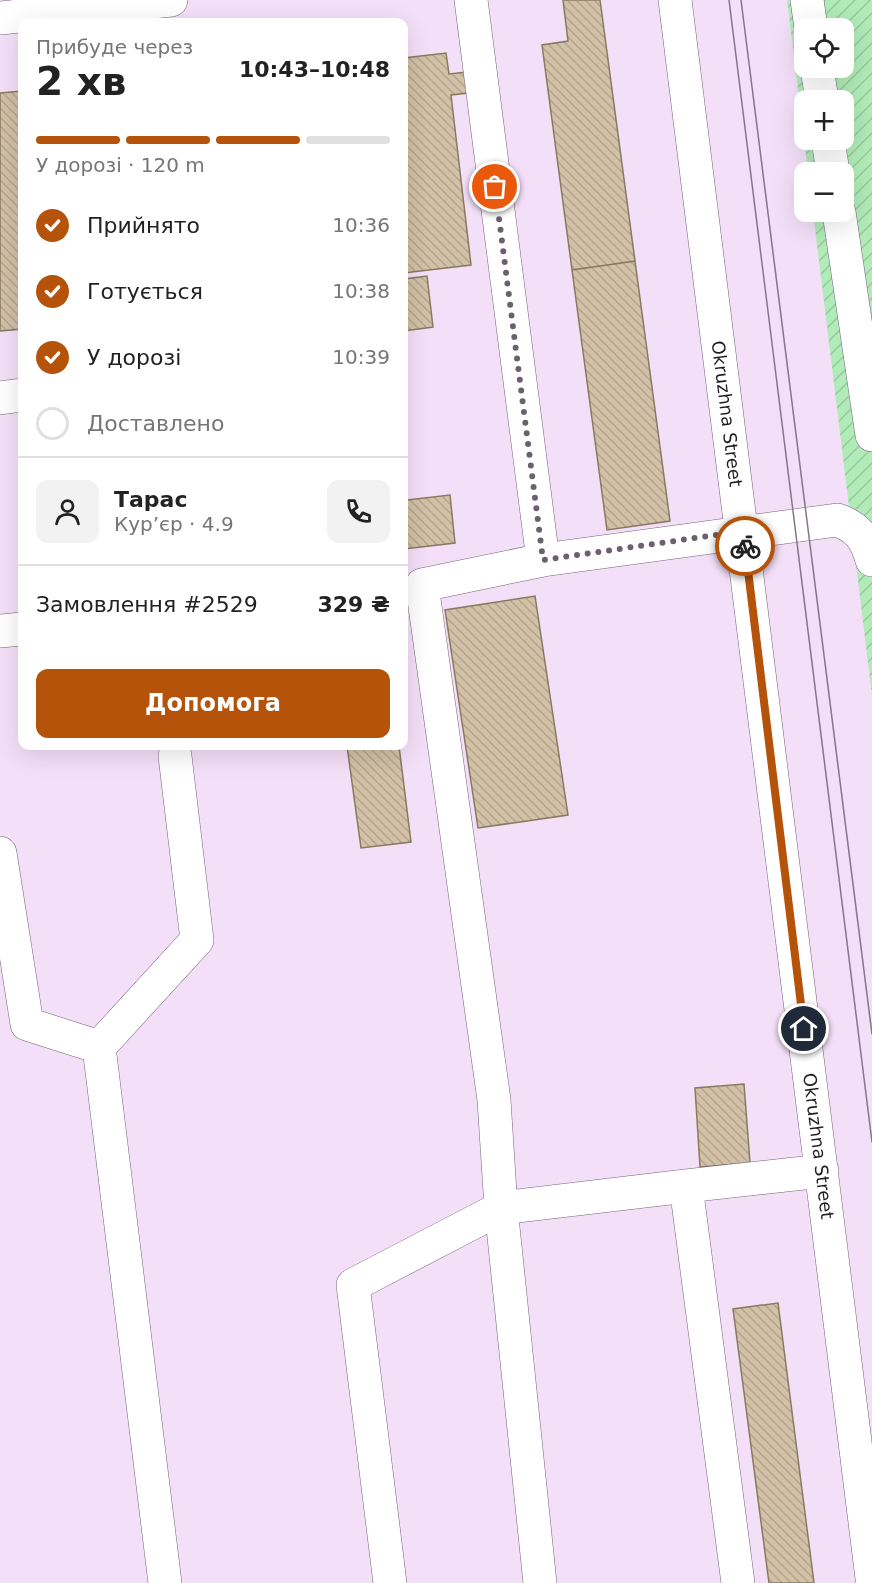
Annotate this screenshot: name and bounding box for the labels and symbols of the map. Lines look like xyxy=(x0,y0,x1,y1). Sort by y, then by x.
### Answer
pin xyxy=(469,161,520,212)
street label: Okruzhna Street xyxy=(708,339,747,488)
courier xyxy=(715,516,775,576)
pin xyxy=(778,1003,829,1054)
street label: Okruzhna Street xyxy=(799,1072,838,1220)

